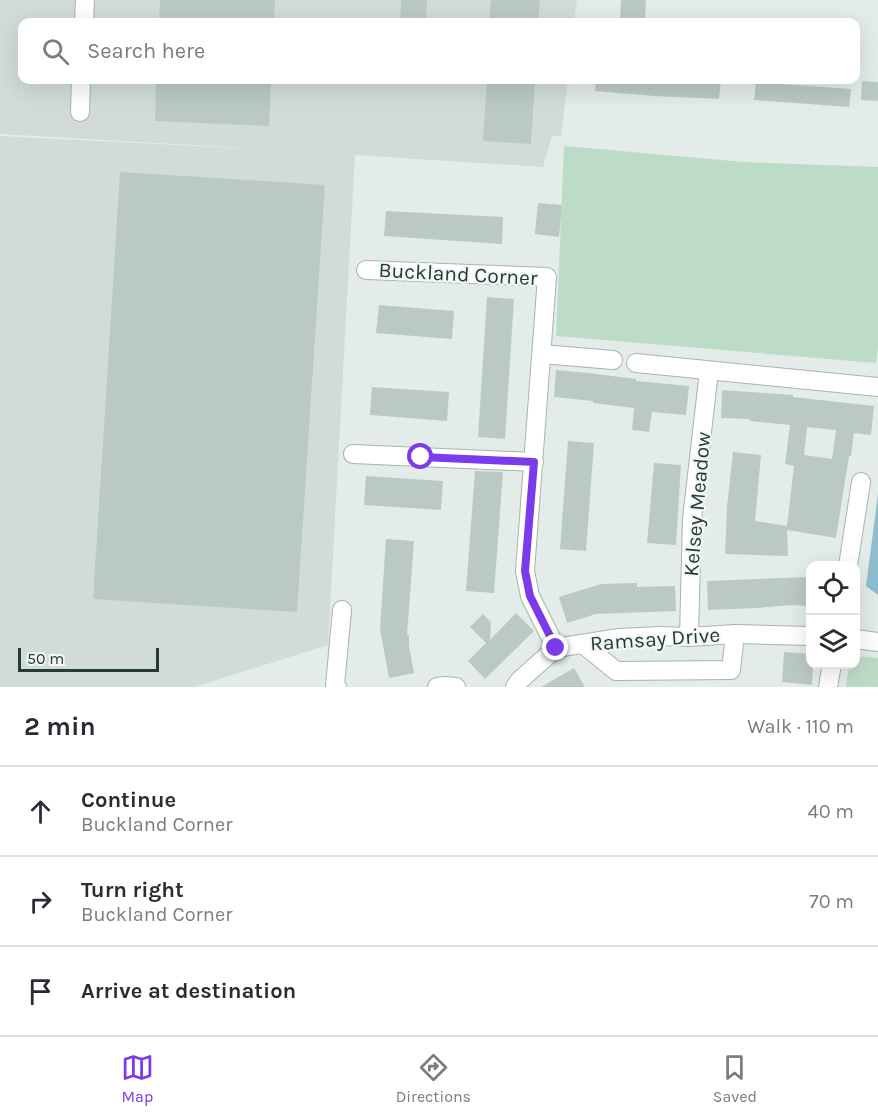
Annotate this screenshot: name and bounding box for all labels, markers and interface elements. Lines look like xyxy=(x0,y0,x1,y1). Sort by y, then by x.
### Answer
search box xyxy=(18,18,860,84)
icon: search xyxy=(39,35,72,68)
text: Search here xyxy=(87,38,205,64)
street label: Buckland Corner xyxy=(378,258,538,290)
street label: Kelsey Meadow xyxy=(679,431,715,577)
route start xyxy=(407,443,433,469)
map controls xyxy=(806,561,860,669)
button: locate xyxy=(806,561,860,615)
button: layers xyxy=(806,615,860,669)
street label: Ramsay Drive xyxy=(589,622,721,656)
route end xyxy=(542,634,568,660)
scale bar xyxy=(18,645,159,672)
text: 50 m xyxy=(27,649,64,668)
text: 2 min xyxy=(24,711,96,742)
text: Walk · 110 m xyxy=(747,715,854,738)
text: Continue xyxy=(81,787,176,813)
icon: ahead xyxy=(24,795,57,828)
text: 40 m xyxy=(808,800,854,823)
text: Buckland Corner xyxy=(81,813,232,836)
text: Turn right xyxy=(81,877,184,903)
icon: right xyxy=(24,885,57,918)
text: 70 m xyxy=(809,890,854,913)
text: Buckland Corner xyxy=(81,903,232,926)
icon: arrive xyxy=(24,975,57,1008)
text: Arrive at destination xyxy=(81,978,296,1004)
tab: Map xyxy=(121,1051,154,1106)
tab: Directions xyxy=(396,1051,471,1106)
tab: Saved xyxy=(713,1051,757,1106)

